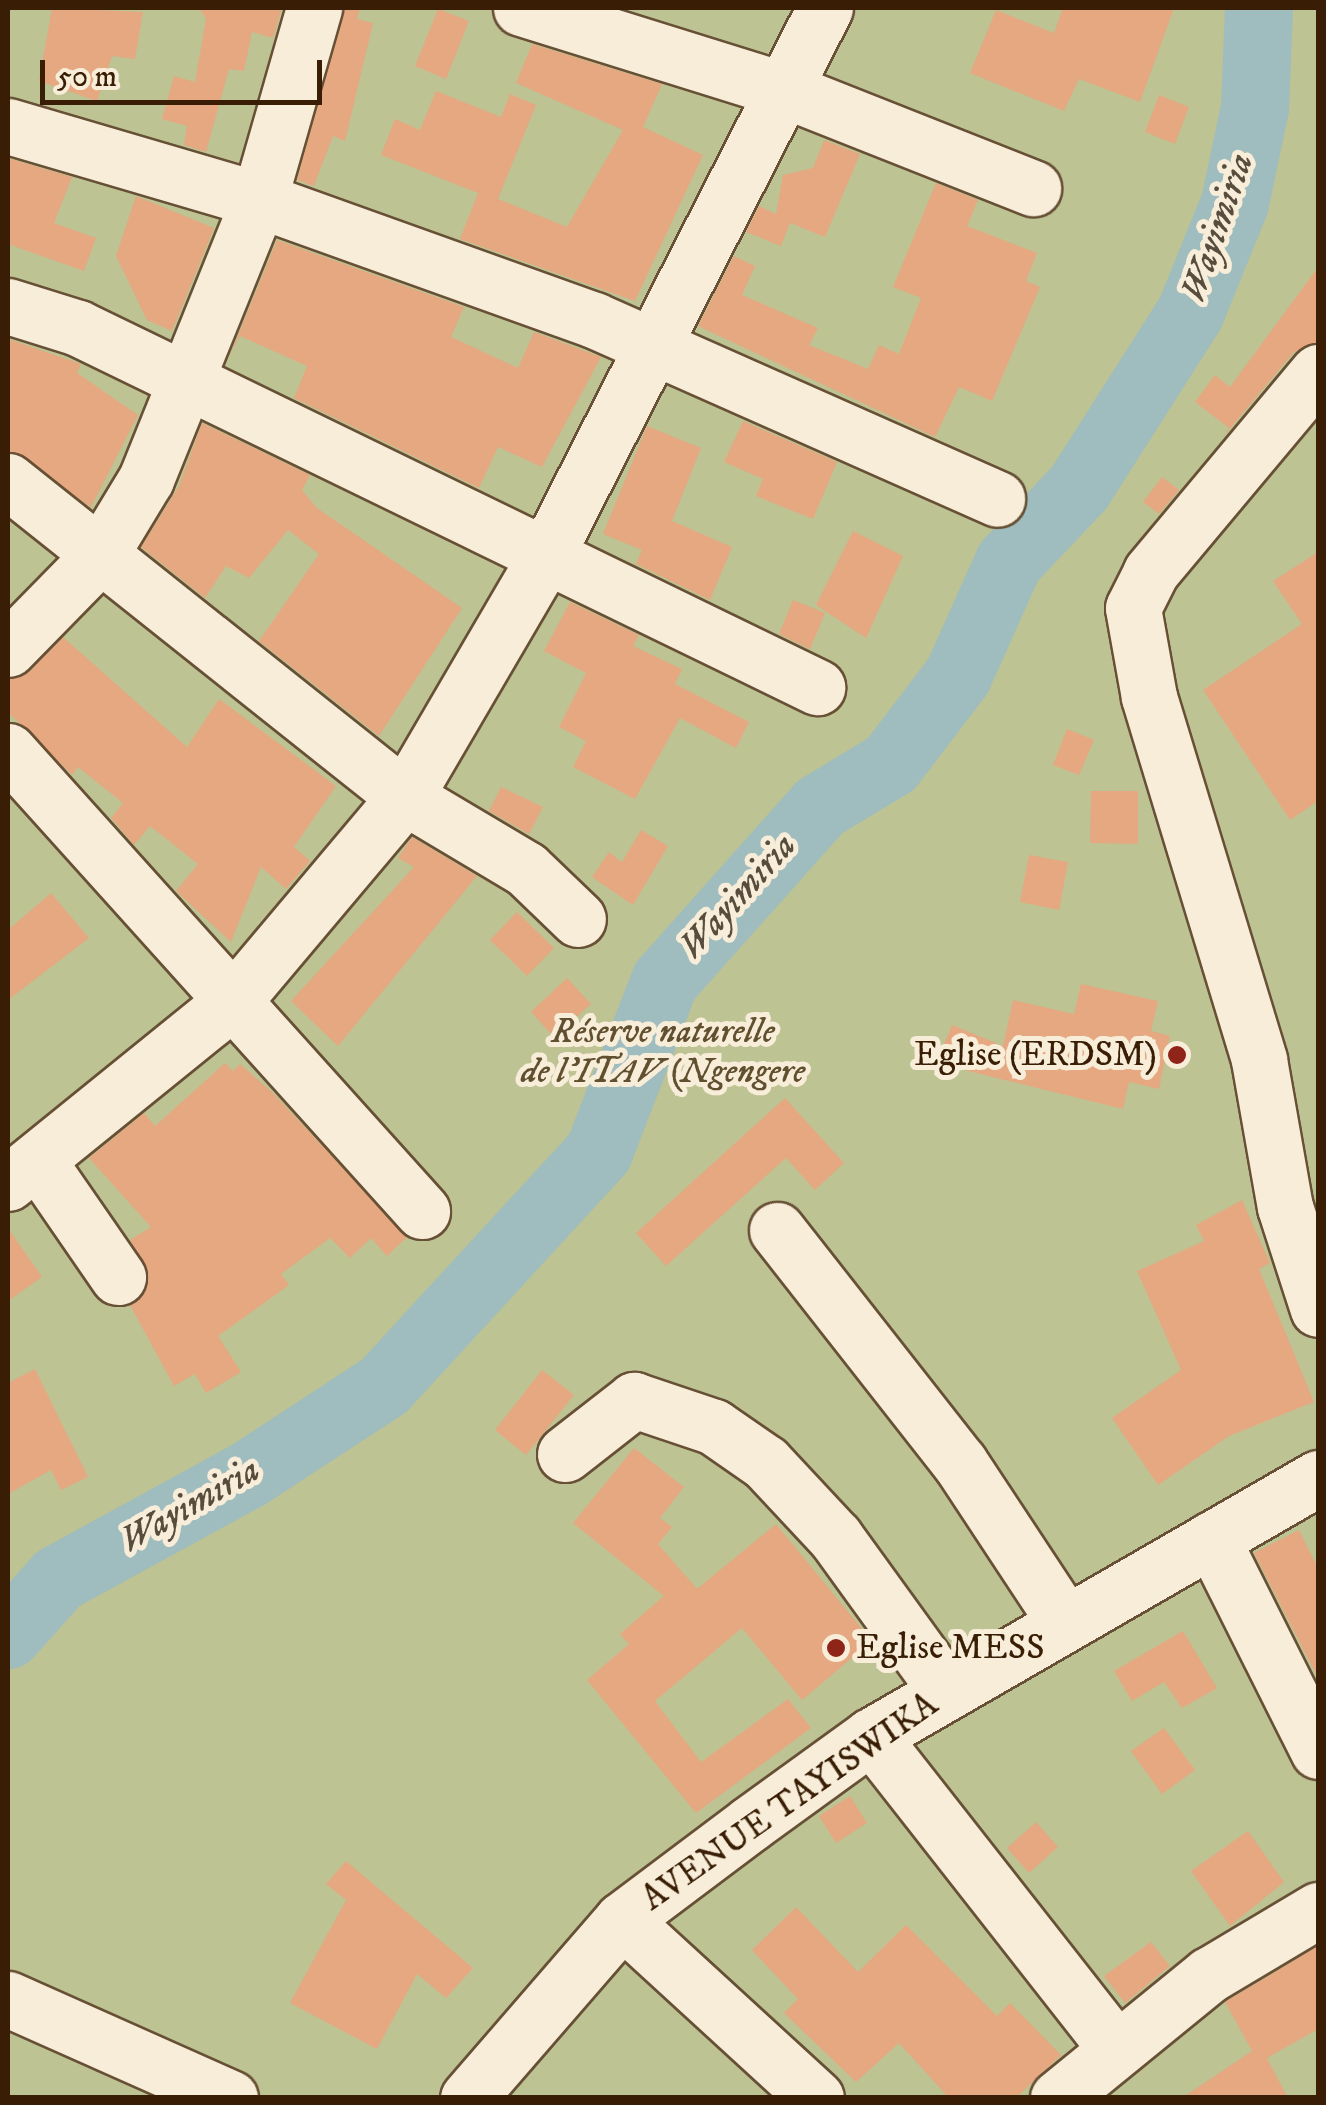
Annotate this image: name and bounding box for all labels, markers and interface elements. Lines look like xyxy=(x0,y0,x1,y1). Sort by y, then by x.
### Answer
scale bar xyxy=(45,40,328,102)
text: 50 m xyxy=(57,59,117,96)
water label: Wayimiria xyxy=(1171,147,1265,309)
water label: Wayimiria xyxy=(669,824,807,970)
park label: Réserve naturelle de l'ITAV (Ngengere xyxy=(521,1011,805,1093)
place label: Eglise (ERDSM) xyxy=(914,1034,1157,1076)
marker: Eglise (ERDSM) xyxy=(1166,1044,1188,1066)
water label: Wayimiria xyxy=(112,1448,268,1564)
place label: Eglise MESS xyxy=(856,1627,1045,1669)
marker: Eglise MESS xyxy=(825,1637,847,1659)
street label: AVENUE TAYISWIKA xyxy=(634,1684,946,1920)

